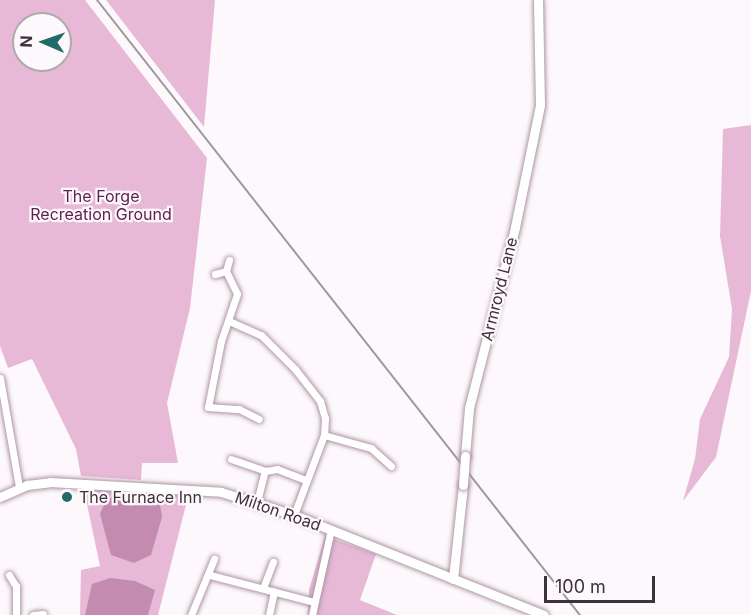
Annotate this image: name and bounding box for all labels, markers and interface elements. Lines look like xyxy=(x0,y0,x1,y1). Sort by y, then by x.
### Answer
north arrow xyxy=(12,12,72,72)
text: N xyxy=(16,35,36,48)
park label: The Forge Recreation Ground xyxy=(30,186,172,224)
street label: Armroyd Lane xyxy=(477,235,521,343)
place label: The Furnace Inn xyxy=(79,487,202,507)
street label: Milton Road xyxy=(232,487,324,535)
marker: The Furnace Inn xyxy=(60,490,74,504)
scale bar xyxy=(547,564,658,602)
text: 100 m xyxy=(555,576,606,597)

